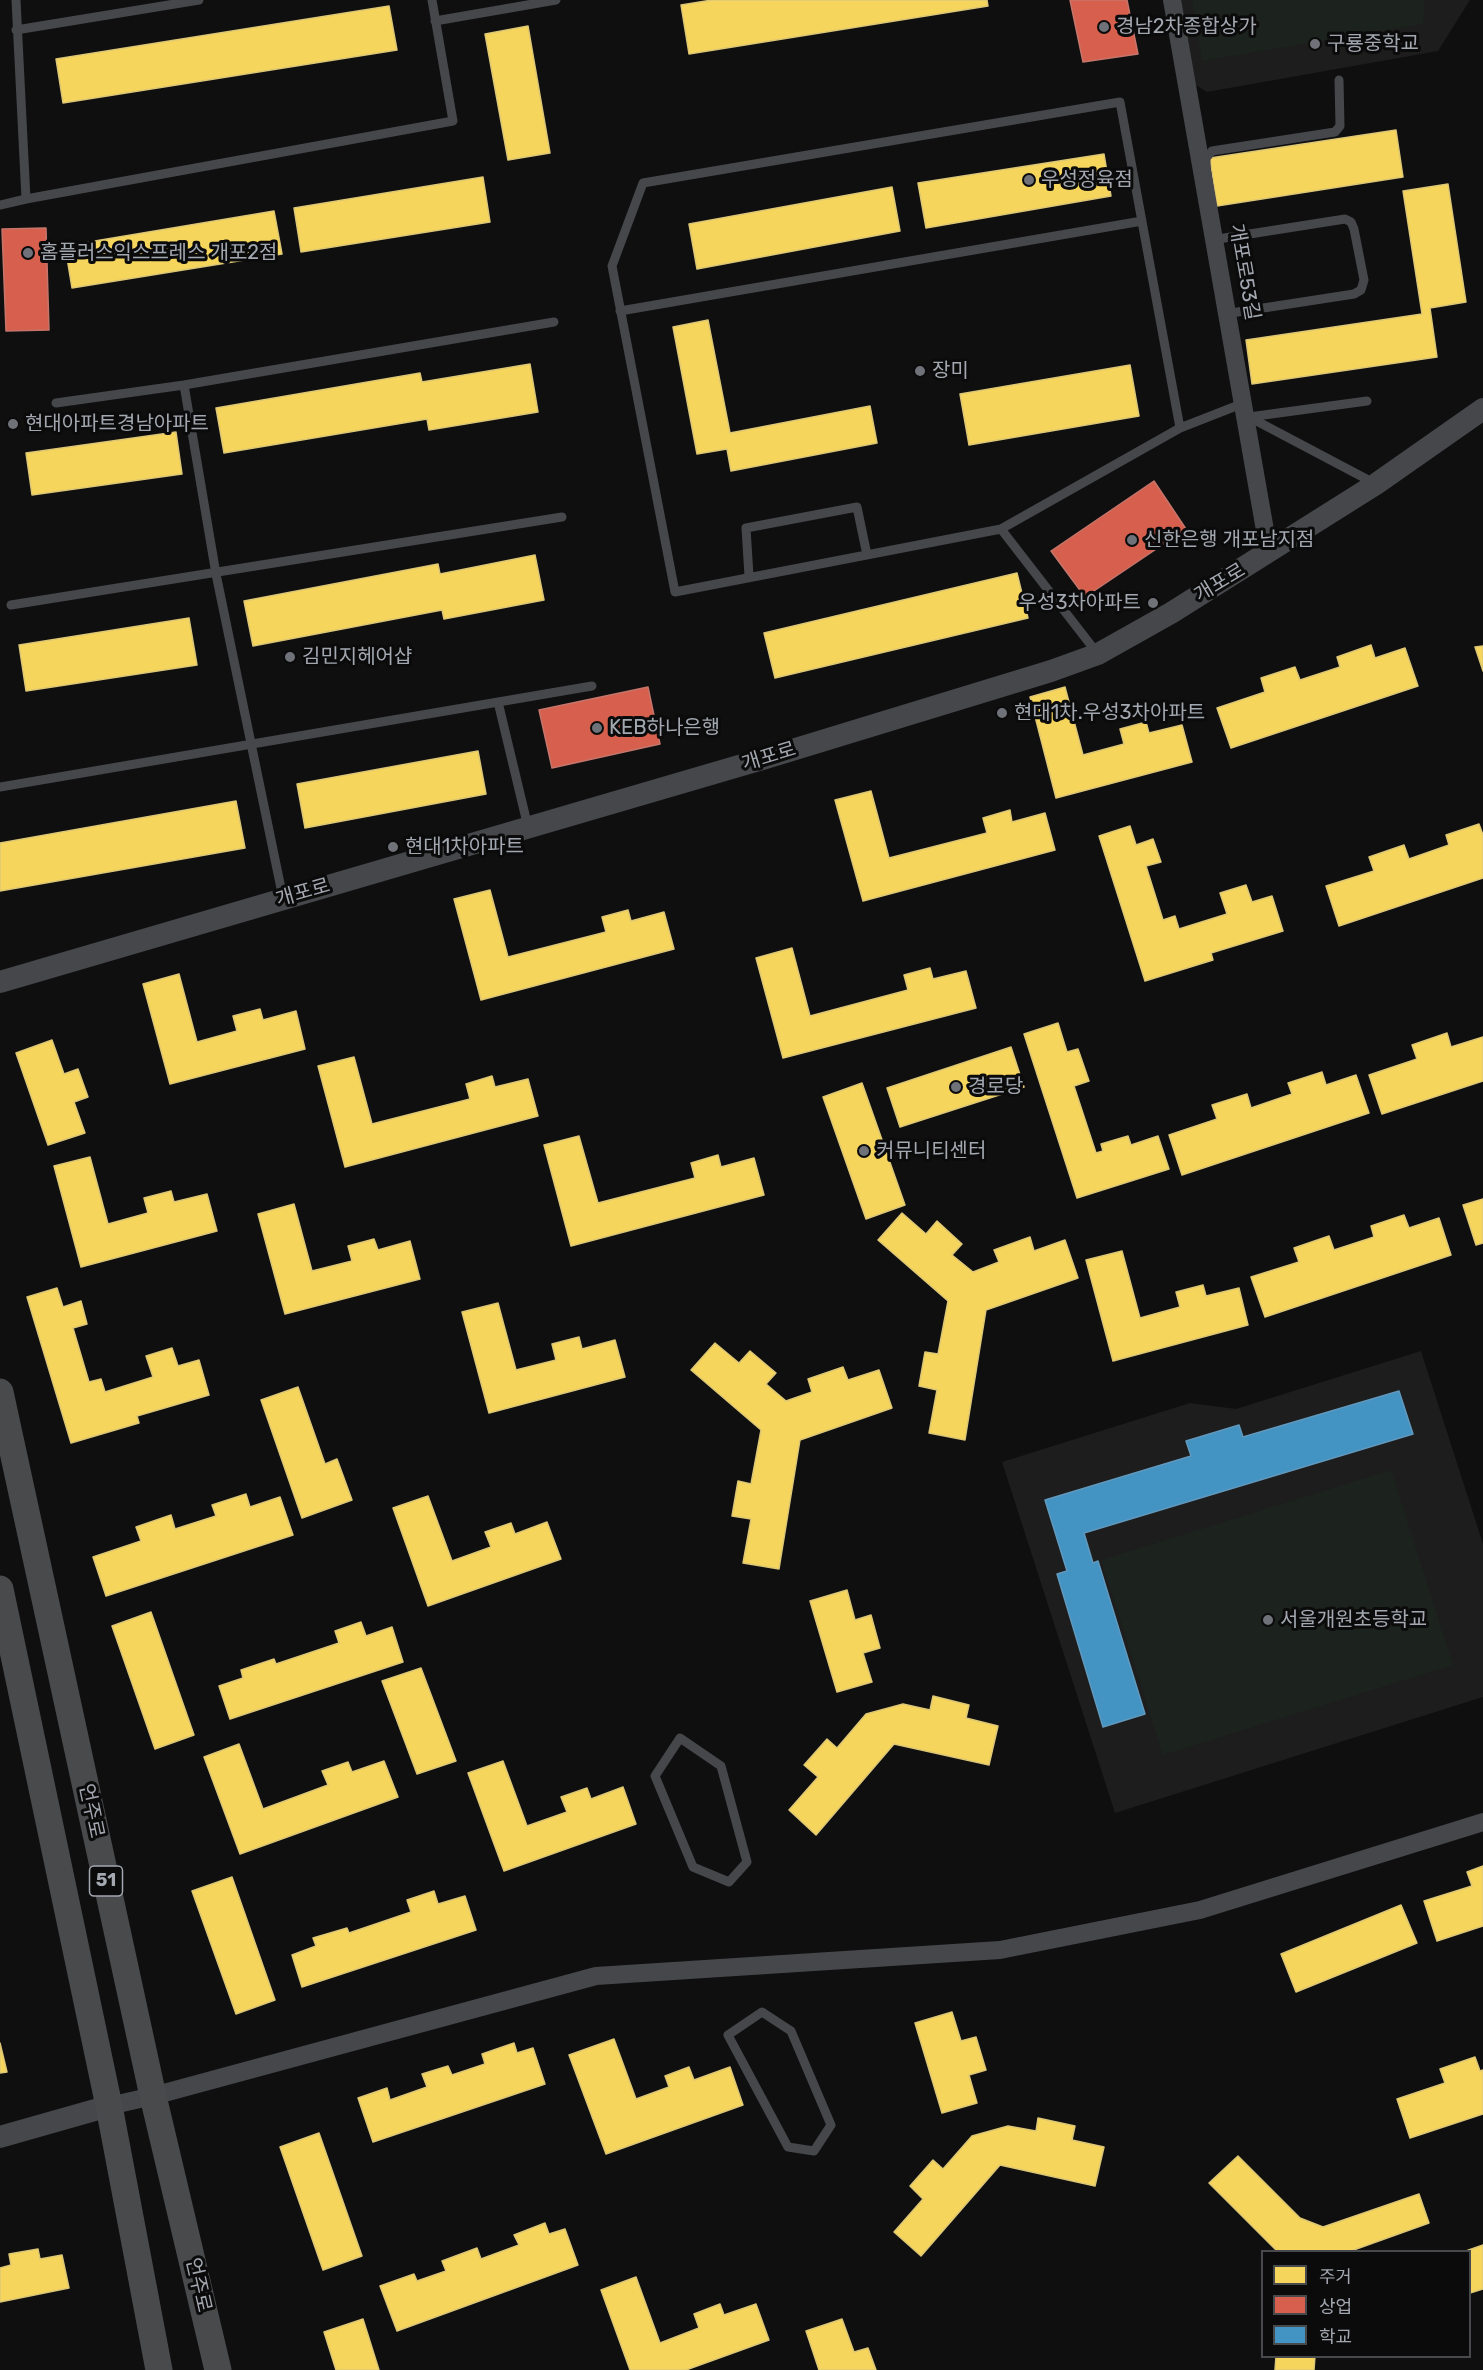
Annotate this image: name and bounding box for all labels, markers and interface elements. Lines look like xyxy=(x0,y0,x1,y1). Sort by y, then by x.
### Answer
place label: 경남2차종합상가 xyxy=(1116,15,1257,39)
marker: 경남2차종합상가 xyxy=(1097,20,1111,34)
place label: 구룡중학교 xyxy=(1327,32,1419,56)
marker: 구룡중학교 xyxy=(1308,37,1322,51)
place label: 우성정육점 xyxy=(1041,168,1133,192)
marker: 우성정육점 xyxy=(1022,173,1036,187)
street label: 개포로53길 xyxy=(1224,222,1264,322)
place label: 홈플러스익스프레스 개포2점 xyxy=(40,241,277,265)
marker: 홈플러스익스프레스 개포2점 xyxy=(21,246,35,260)
place label: 장미 xyxy=(932,359,969,383)
marker: 장미 xyxy=(913,364,927,378)
place label: 현대아파트경남아파트 xyxy=(25,412,209,436)
marker: 현대아파트경남아파트 xyxy=(6,417,20,431)
place label: 신한은행 개포남지점 xyxy=(1144,528,1314,552)
marker: 신한은행 개포남지점 xyxy=(1125,533,1139,547)
street label: 개포로 xyxy=(1190,558,1250,608)
place label: 우성3차아파트 xyxy=(1019,591,1141,615)
marker: 우성3차아파트 xyxy=(1146,596,1160,610)
place label: 김민지헤어샵 xyxy=(302,645,412,669)
marker: 김민지헤어샵 xyxy=(283,650,297,664)
place label: 현대1차.우성3차아파트 xyxy=(1014,701,1205,725)
marker: 현대1차.우성3차아파트 xyxy=(995,706,1009,720)
place label: KEB하나은행 xyxy=(609,716,720,740)
marker: KEB하나은행 xyxy=(590,721,604,735)
street label: 개포로 xyxy=(739,737,799,777)
place label: 현대1차아파트 xyxy=(405,835,524,859)
marker: 현대1차아파트 xyxy=(386,840,400,854)
street label: 개포로 xyxy=(273,874,333,912)
place label: 경로당 xyxy=(968,1075,1023,1099)
marker: 경로당 xyxy=(949,1080,963,1094)
place label: 커뮤니티센터 xyxy=(876,1139,986,1163)
marker: 커뮤니티센터 xyxy=(857,1144,871,1158)
place label: 서울개원초등학교 xyxy=(1280,1608,1427,1632)
marker: 서울개원초등학교 xyxy=(1261,1613,1275,1627)
street label: 언주로 xyxy=(74,1782,108,1840)
road number: 51 xyxy=(90,1866,122,1896)
legend xyxy=(1261,2250,1471,2358)
street label: 언주로 xyxy=(180,2255,216,2315)
text: 주거 xyxy=(1319,2266,1352,2288)
text: 상업 xyxy=(1319,2296,1352,2318)
text: 학교 xyxy=(1319,2326,1352,2348)

